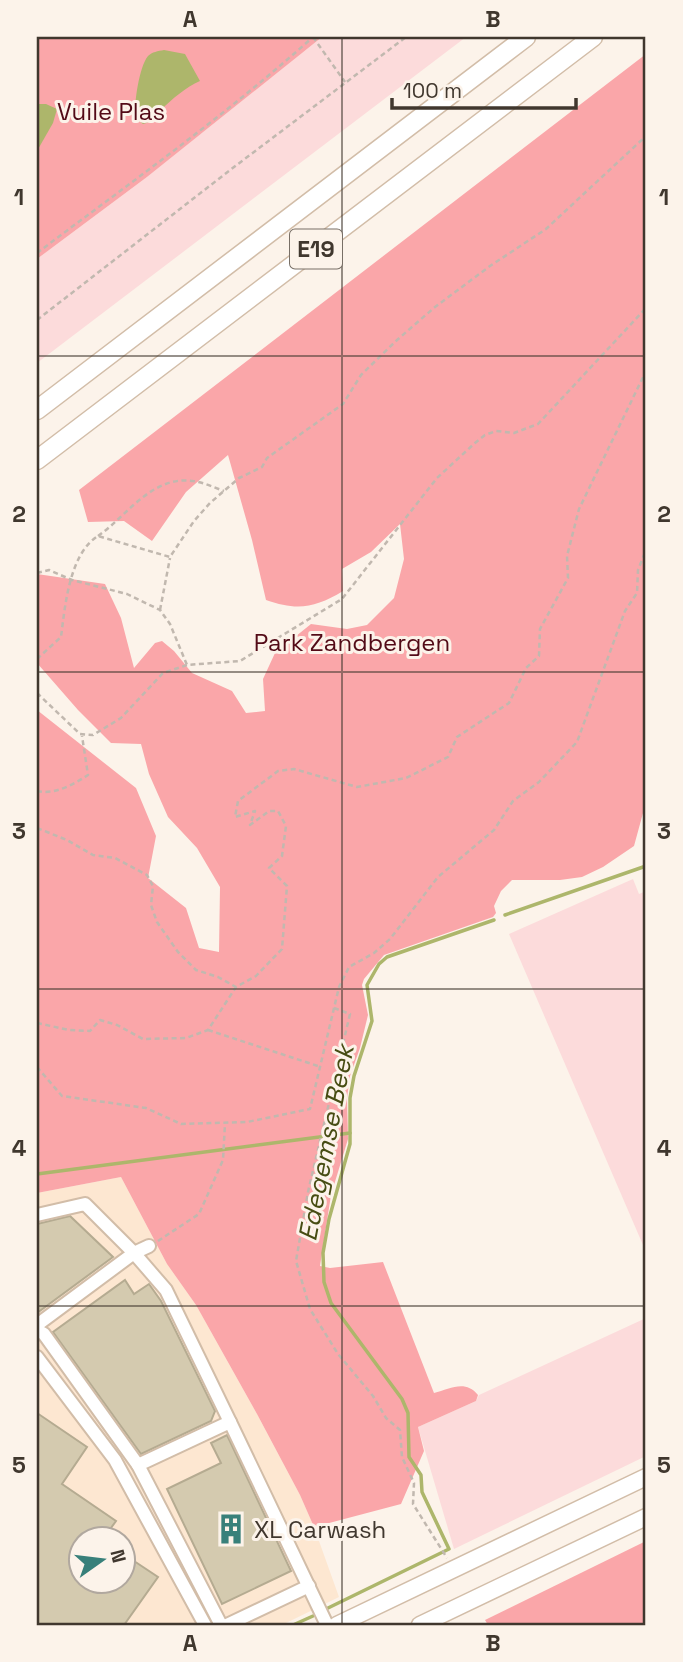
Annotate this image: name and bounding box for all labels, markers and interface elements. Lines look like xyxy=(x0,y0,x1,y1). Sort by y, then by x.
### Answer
text: A xyxy=(183,4,198,34)
text: B xyxy=(485,4,501,34)
scale bar xyxy=(392,66,576,110)
text: 100 m xyxy=(403,77,462,104)
park label: Vuile Plas xyxy=(57,96,165,127)
text: 1 xyxy=(14,182,24,212)
text: 1 xyxy=(659,182,669,212)
road number: E19 xyxy=(290,230,342,268)
text: 2 xyxy=(12,499,26,529)
text: 2 xyxy=(657,499,671,529)
park label: Park Zandbergen xyxy=(254,627,450,658)
text: 3 xyxy=(12,816,26,846)
text: 3 xyxy=(657,816,671,846)
water label: Edegemse Beek xyxy=(290,1039,362,1244)
text: 4 xyxy=(12,1133,27,1163)
text: 4 xyxy=(657,1133,672,1163)
text: 5 xyxy=(12,1450,26,1480)
text: 5 xyxy=(657,1450,671,1480)
building icon: XL Carwash xyxy=(214,1512,248,1546)
place label: XL Carwash xyxy=(254,1514,386,1545)
north arrow xyxy=(66,1526,136,1596)
text: N xyxy=(104,1547,132,1565)
text: A xyxy=(183,1628,198,1658)
text: B xyxy=(485,1628,501,1658)

